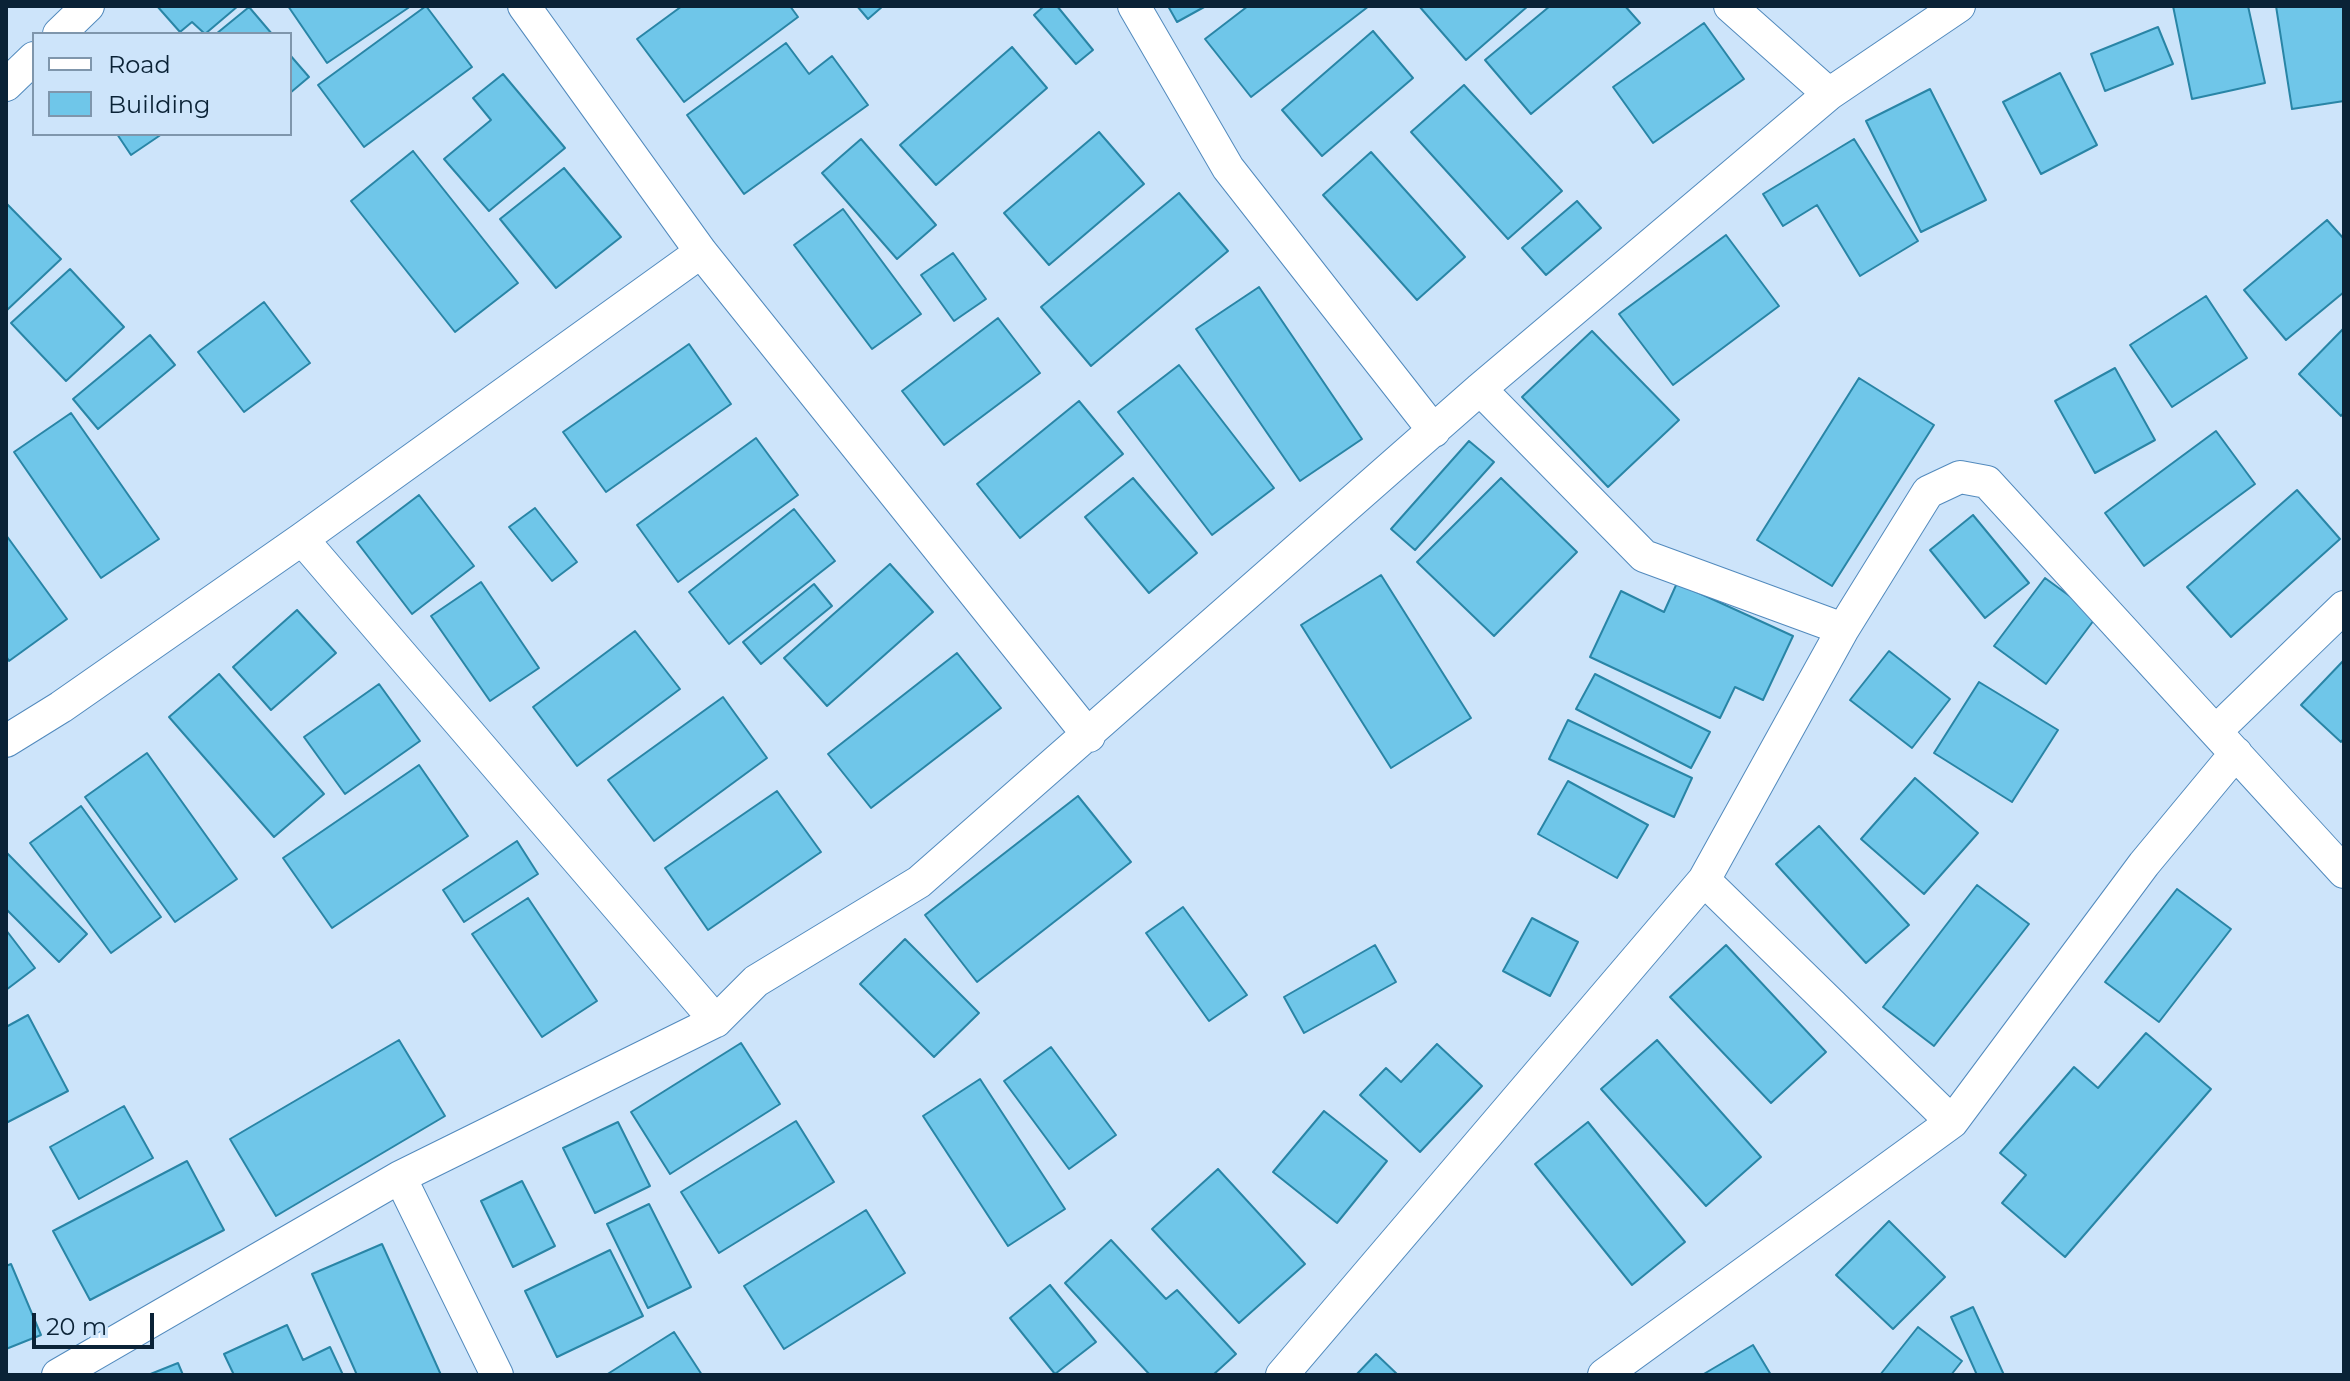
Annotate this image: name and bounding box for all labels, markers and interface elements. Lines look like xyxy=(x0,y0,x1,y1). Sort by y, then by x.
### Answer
legend xyxy=(32,32,292,136)
text: Road xyxy=(108,50,171,79)
text: Building xyxy=(108,90,211,119)
scale bar xyxy=(36,1297,158,1347)
text: 20 m xyxy=(46,1312,107,1341)

